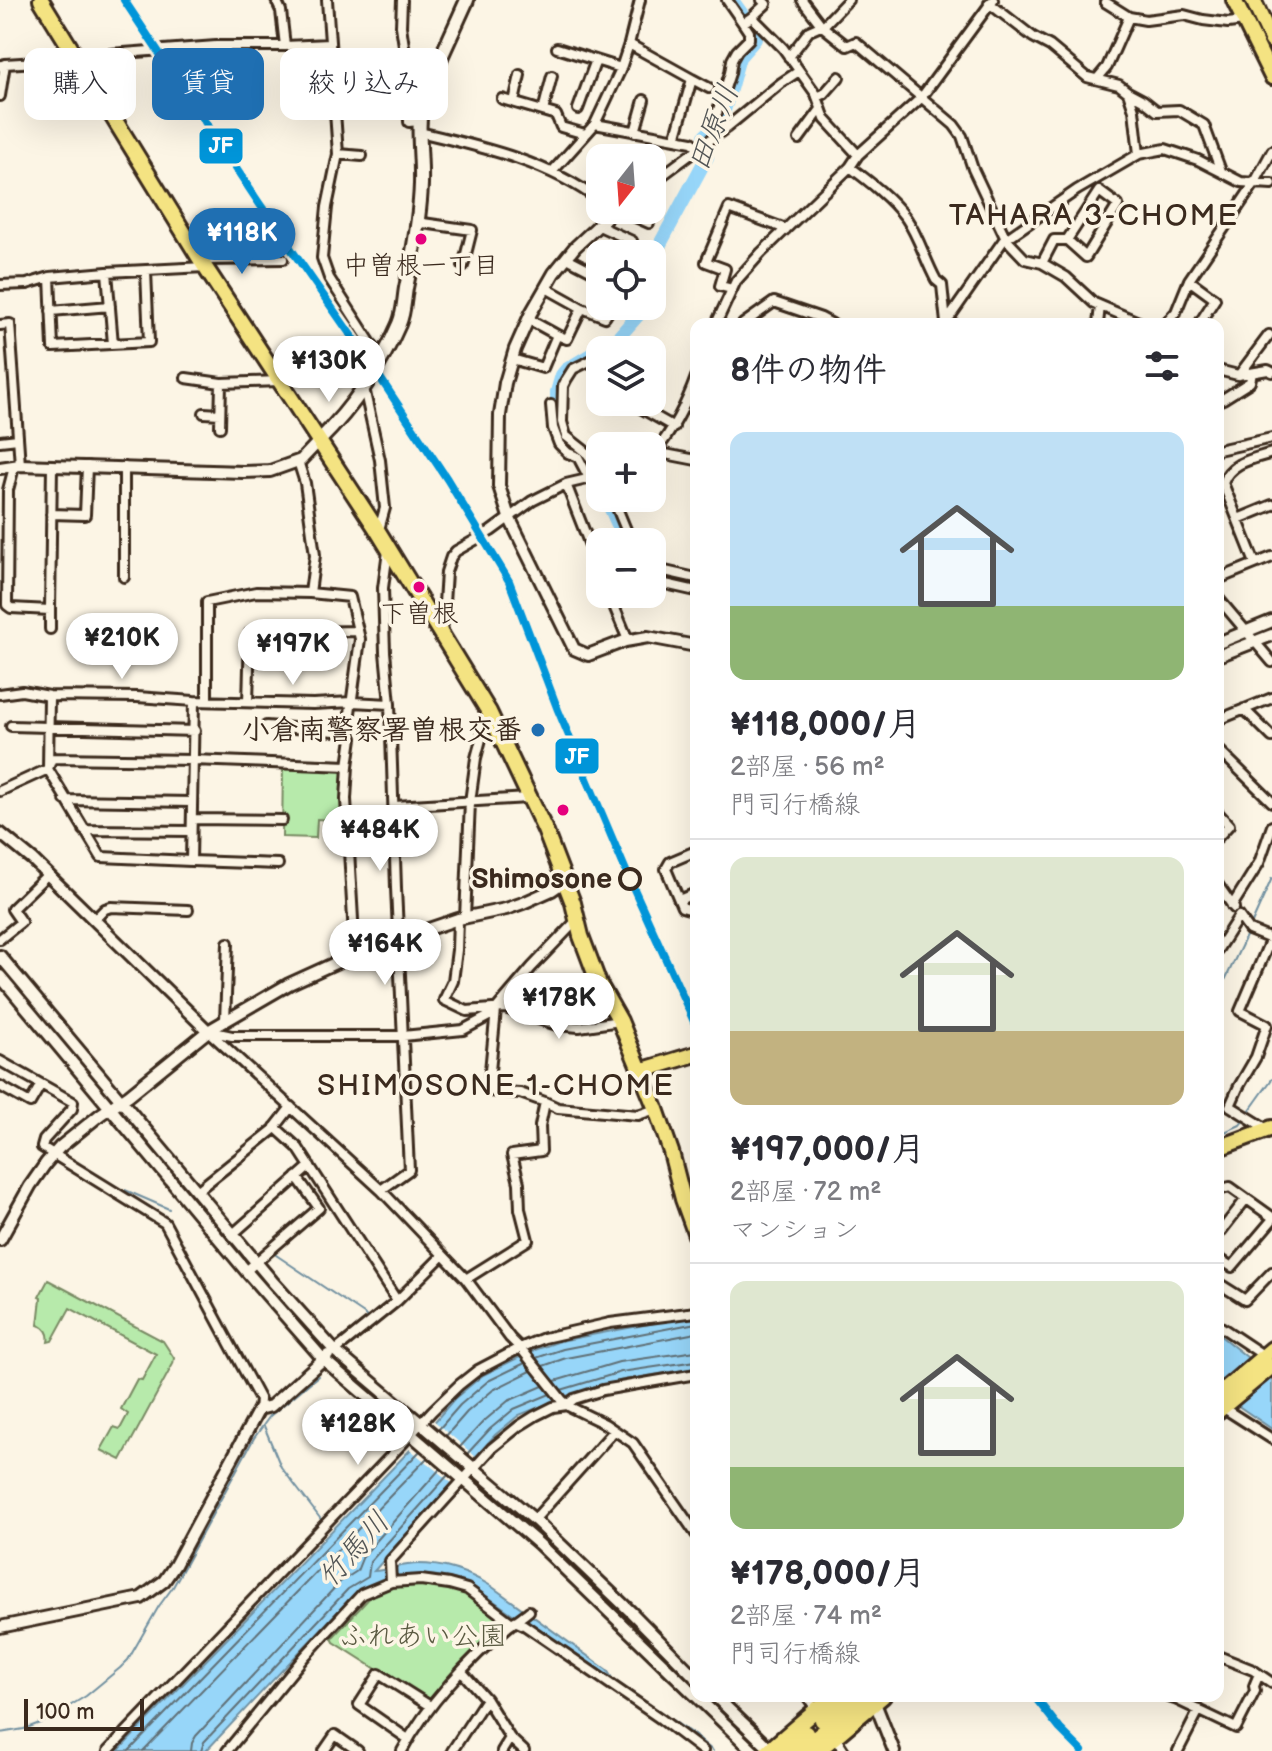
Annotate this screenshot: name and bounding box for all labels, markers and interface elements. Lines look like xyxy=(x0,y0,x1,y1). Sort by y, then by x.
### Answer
chip: 購入 xyxy=(24,48,136,120)
chip: 賃貸 xyxy=(152,48,264,120)
chip: 絞り込み xyxy=(280,48,448,120)
water label: 田原川 xyxy=(681,80,747,176)
line badge: JF xyxy=(198,127,244,165)
text: JF xyxy=(208,133,234,160)
north arrow xyxy=(586,144,666,224)
map controls xyxy=(586,144,666,608)
district label: TAHARA 3-CHOME xyxy=(949,198,1239,234)
pin: ¥118K xyxy=(186,208,298,276)
text: ¥118K xyxy=(206,218,278,249)
marker: 中曽根一丁目 xyxy=(413,231,429,247)
button: locate xyxy=(586,240,666,320)
place label: 中曽根一丁目 xyxy=(343,251,499,282)
pin: ¥130K xyxy=(273,336,385,404)
button: layers xyxy=(586,336,666,416)
icon: filters xyxy=(1140,344,1184,388)
text: ¥130K xyxy=(291,346,367,377)
text: 8件の物件 xyxy=(730,350,886,391)
button: + xyxy=(586,432,666,512)
icon: home xyxy=(885,484,1029,628)
button: − xyxy=(586,528,666,608)
marker: 下曽根 xyxy=(411,579,427,595)
place label: 下曽根 xyxy=(380,599,458,630)
pin: ¥210K xyxy=(66,613,178,681)
pin: ¥197K xyxy=(237,619,349,687)
text: ¥210K xyxy=(84,623,160,654)
text: ¥197K xyxy=(256,629,330,660)
text: ¥118,000/月 xyxy=(730,704,921,745)
place label: 小倉南警察署曽根交番 xyxy=(242,714,522,747)
marker: 小倉南警察署曽根交番 xyxy=(529,721,547,739)
line badge: JF xyxy=(554,737,600,775)
text: JF xyxy=(564,744,590,771)
text: 2部屋 · 56 m² xyxy=(730,752,885,783)
text: 門司行橋線 xyxy=(730,790,860,821)
unlabelled marker xyxy=(555,802,571,818)
pin: ¥484K xyxy=(324,805,436,873)
text: ¥484K xyxy=(340,815,420,846)
place label: Shimosone xyxy=(472,863,612,896)
marker: Shimosone xyxy=(619,868,641,890)
icon: home xyxy=(885,909,1029,1053)
pin: ¥164K xyxy=(329,919,441,987)
text: ¥164K xyxy=(347,929,423,960)
pin: ¥178K xyxy=(503,973,615,1041)
text: ¥178K xyxy=(522,983,596,1014)
district label: SHIMOSONE 1-CHOME xyxy=(317,1068,675,1104)
text: ¥197,000/月 xyxy=(730,1129,925,1170)
text: 2部屋 · 72 m² xyxy=(730,1177,881,1208)
text: マンション xyxy=(730,1215,859,1246)
icon: home xyxy=(885,1333,1029,1477)
pin: ¥128K xyxy=(302,1399,414,1467)
text: ¥128K xyxy=(320,1409,396,1440)
water label: 竹馬川 xyxy=(311,1505,397,1595)
text: ¥178,000/月 xyxy=(730,1553,926,1594)
text: 2部屋 · 74 m² xyxy=(730,1601,882,1632)
park label: ふれあい公園 xyxy=(339,1620,507,1653)
text: 門司行橋線 xyxy=(730,1639,860,1670)
scale bar xyxy=(24,1695,144,1731)
text: 100 m xyxy=(36,1699,95,1726)

